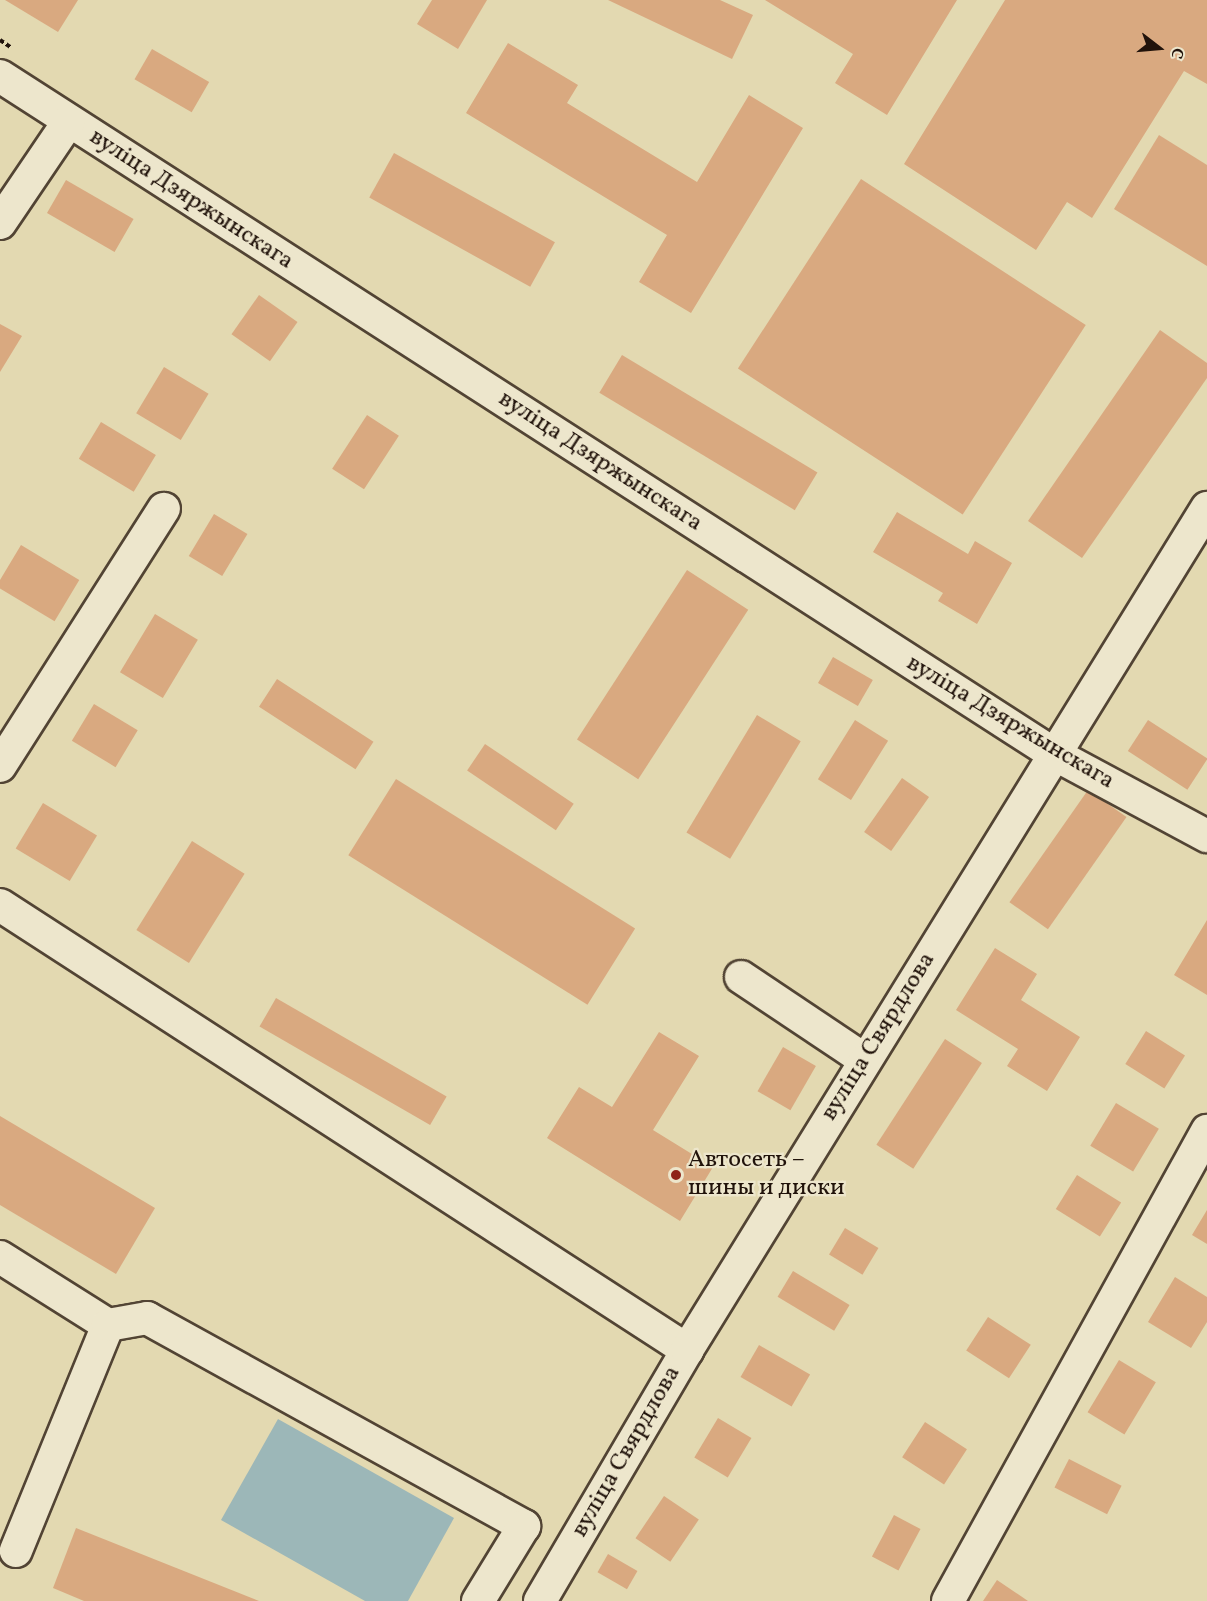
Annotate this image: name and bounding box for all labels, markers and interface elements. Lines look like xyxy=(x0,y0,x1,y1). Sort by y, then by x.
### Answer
north arrow xyxy=(1129,18,1189,78)
text: С xyxy=(1164,45,1188,61)
street label: вуліца Дзяржынскага xyxy=(84,123,298,277)
street label: вуліца Дзяржынскага xyxy=(493,385,707,539)
street label: вуліца Дзяржынскага xyxy=(901,649,1119,797)
street label: вуліца Свярдлова xyxy=(816,948,942,1126)
place label: Автосеть – шины и диски xyxy=(688,1147,845,1203)
marker: Автосеть – шины и диски xyxy=(669,1168,683,1182)
street label: вуліца Свярдлова xyxy=(566,1361,688,1543)

